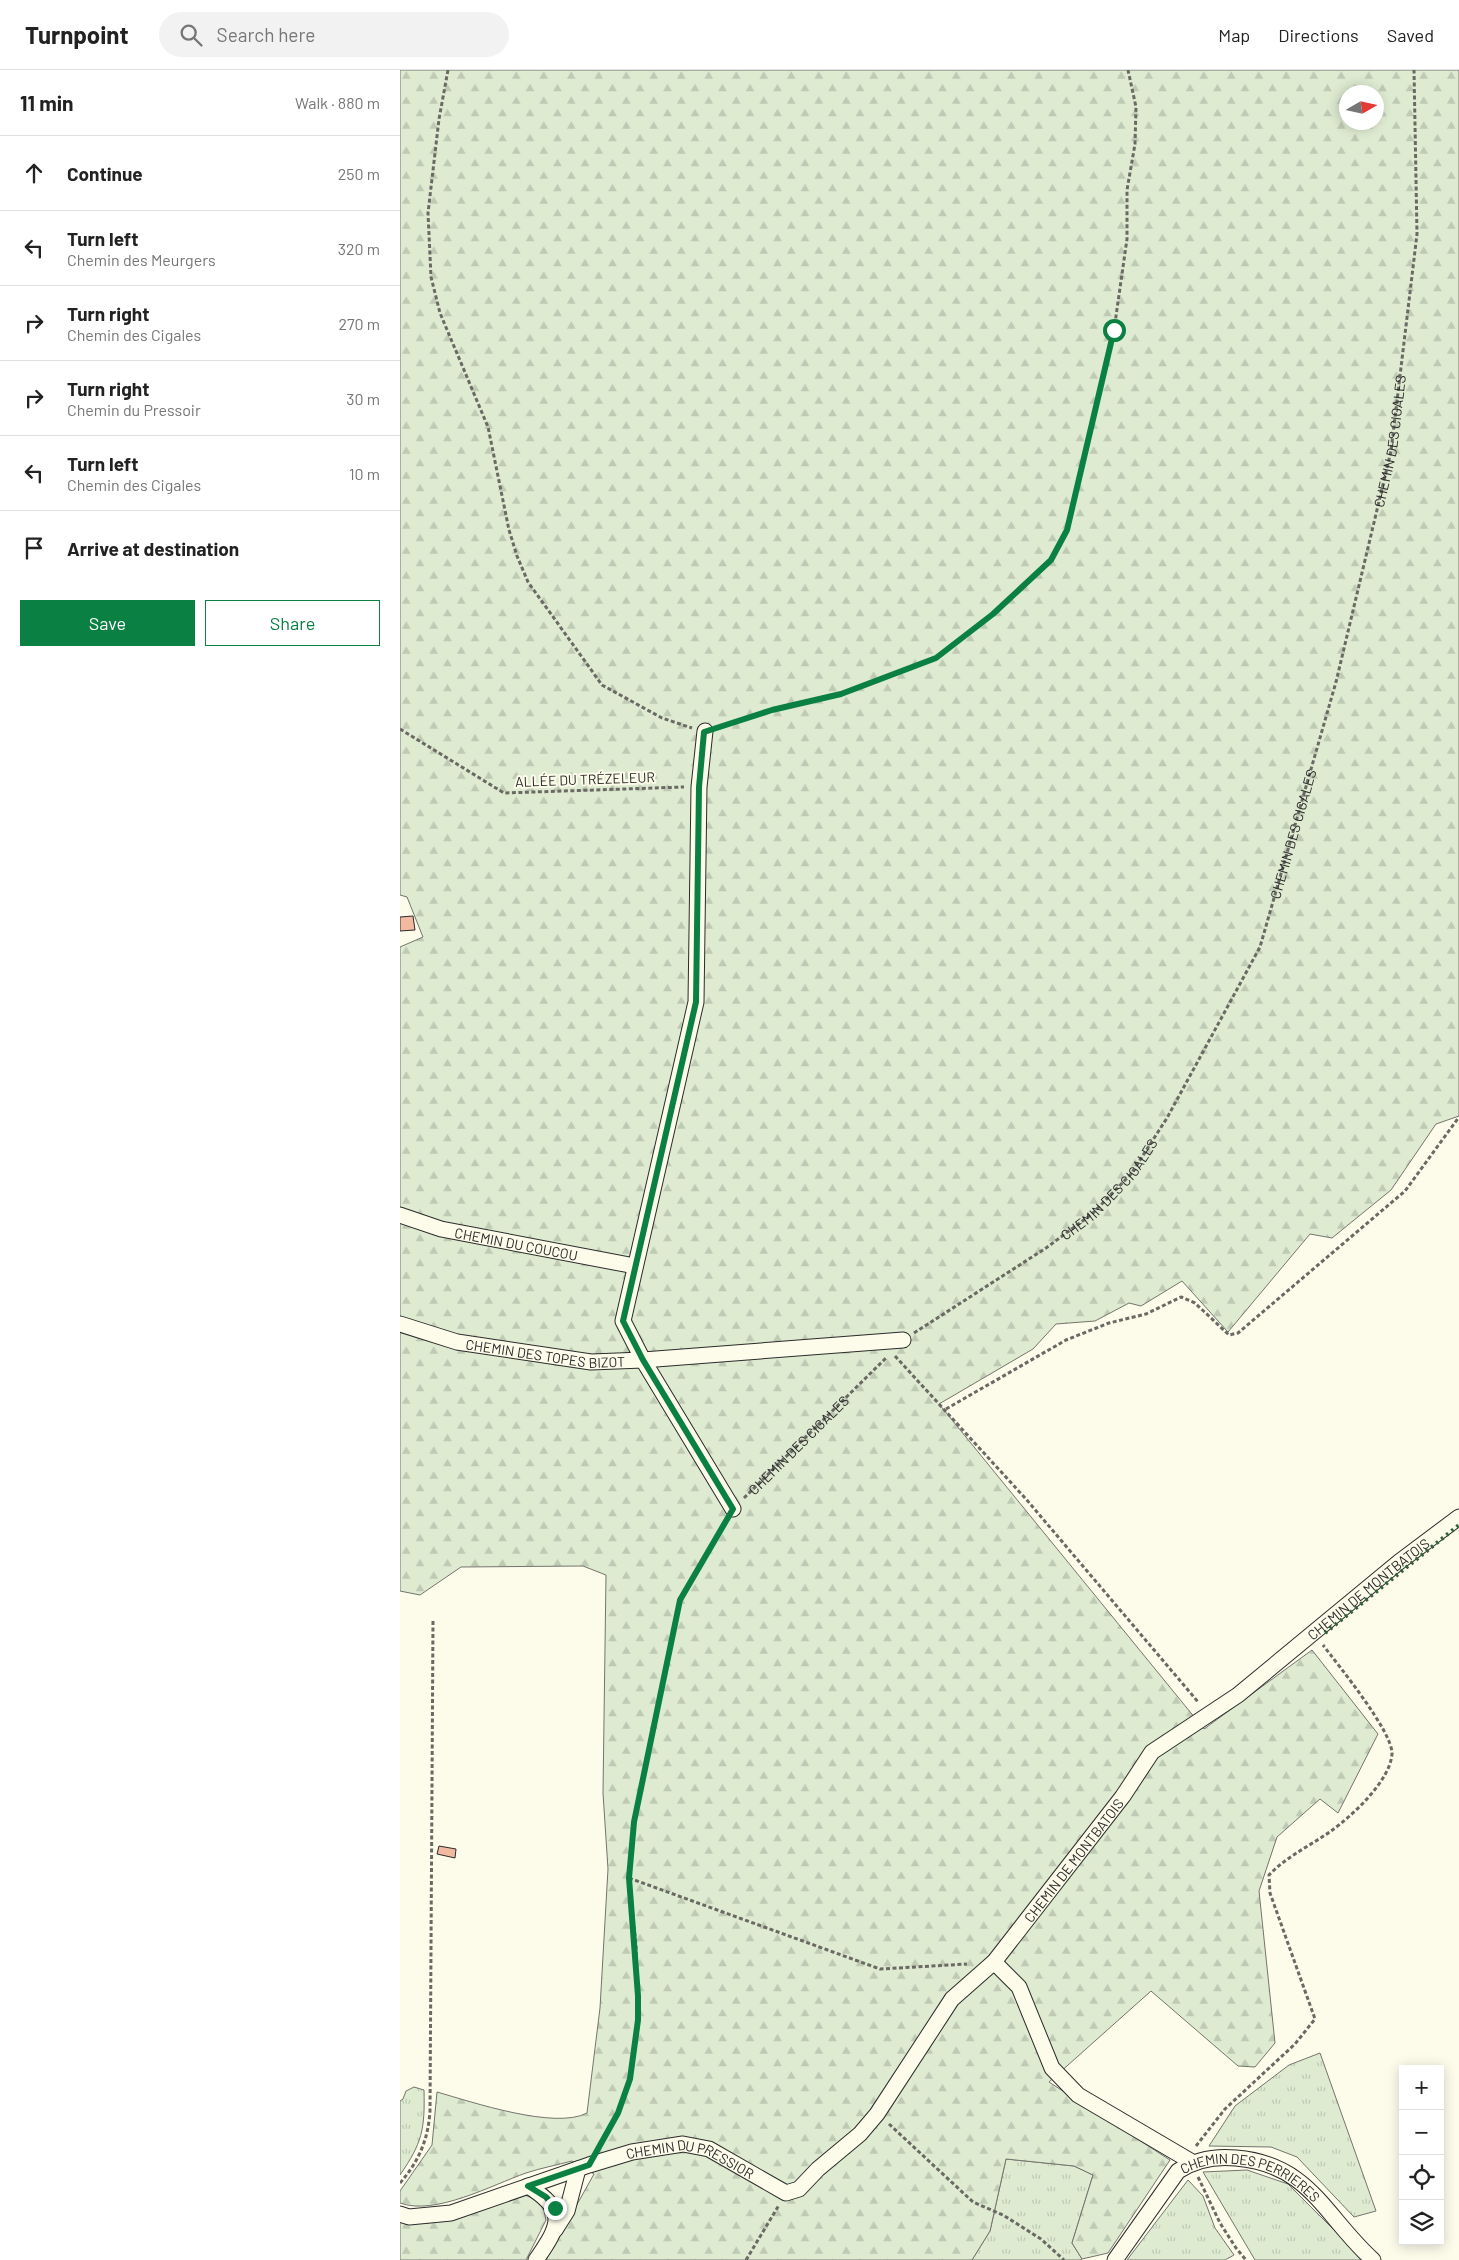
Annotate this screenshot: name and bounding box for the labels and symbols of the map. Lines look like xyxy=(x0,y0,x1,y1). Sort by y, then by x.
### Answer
north arrow xyxy=(1339,85,1384,130)
route start xyxy=(1103,319,1126,342)
street label: CHEMIN DES CIGALES xyxy=(1369,374,1409,509)
street label: CHEMIN DES CIGALES xyxy=(1266,767,1319,901)
street label: ALLÉE DU TRÉZELEUR xyxy=(515,768,655,790)
street label: CHEMIN DES CIGALES xyxy=(1057,1135,1160,1243)
street label: CHEMIN DU COUCOU xyxy=(453,1223,579,1263)
street label: CHEMIN DES TOPES BIZOT xyxy=(465,1335,625,1371)
street label: CHEMIN DES CIGALES xyxy=(744,1392,852,1498)
street label: CHEMIN DE MONTBATOIS xyxy=(1303,1534,1432,1643)
street label: CHEMIN DE MONTBATOIS xyxy=(1020,1795,1127,1925)
street label: CHEMIN DU PRESSIOR xyxy=(623,2135,757,2182)
street label: CHEMIN DES PERRIERES xyxy=(1177,2149,1324,2205)
route end xyxy=(544,2197,567,2220)

